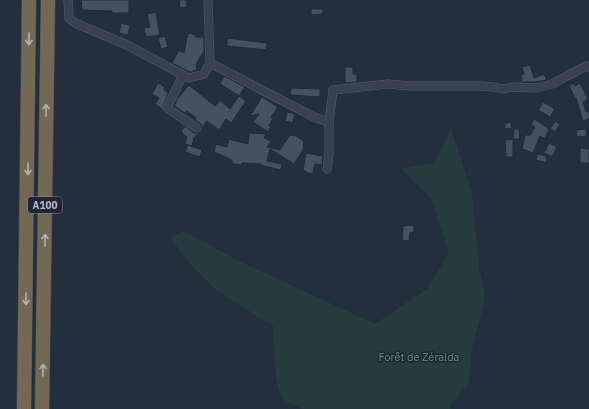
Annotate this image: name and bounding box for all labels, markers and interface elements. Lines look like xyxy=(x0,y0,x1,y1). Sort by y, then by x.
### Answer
one-way arrow xyxy=(25,32,33,45)
one-way arrow xyxy=(42,104,50,117)
one-way arrow xyxy=(24,162,32,175)
road number: A100 xyxy=(28,197,62,213)
one-way arrow xyxy=(41,234,49,247)
one-way arrow xyxy=(22,292,30,305)
park label: Forêt de Zéralda xyxy=(378,350,460,364)
one-way arrow xyxy=(39,364,47,377)

